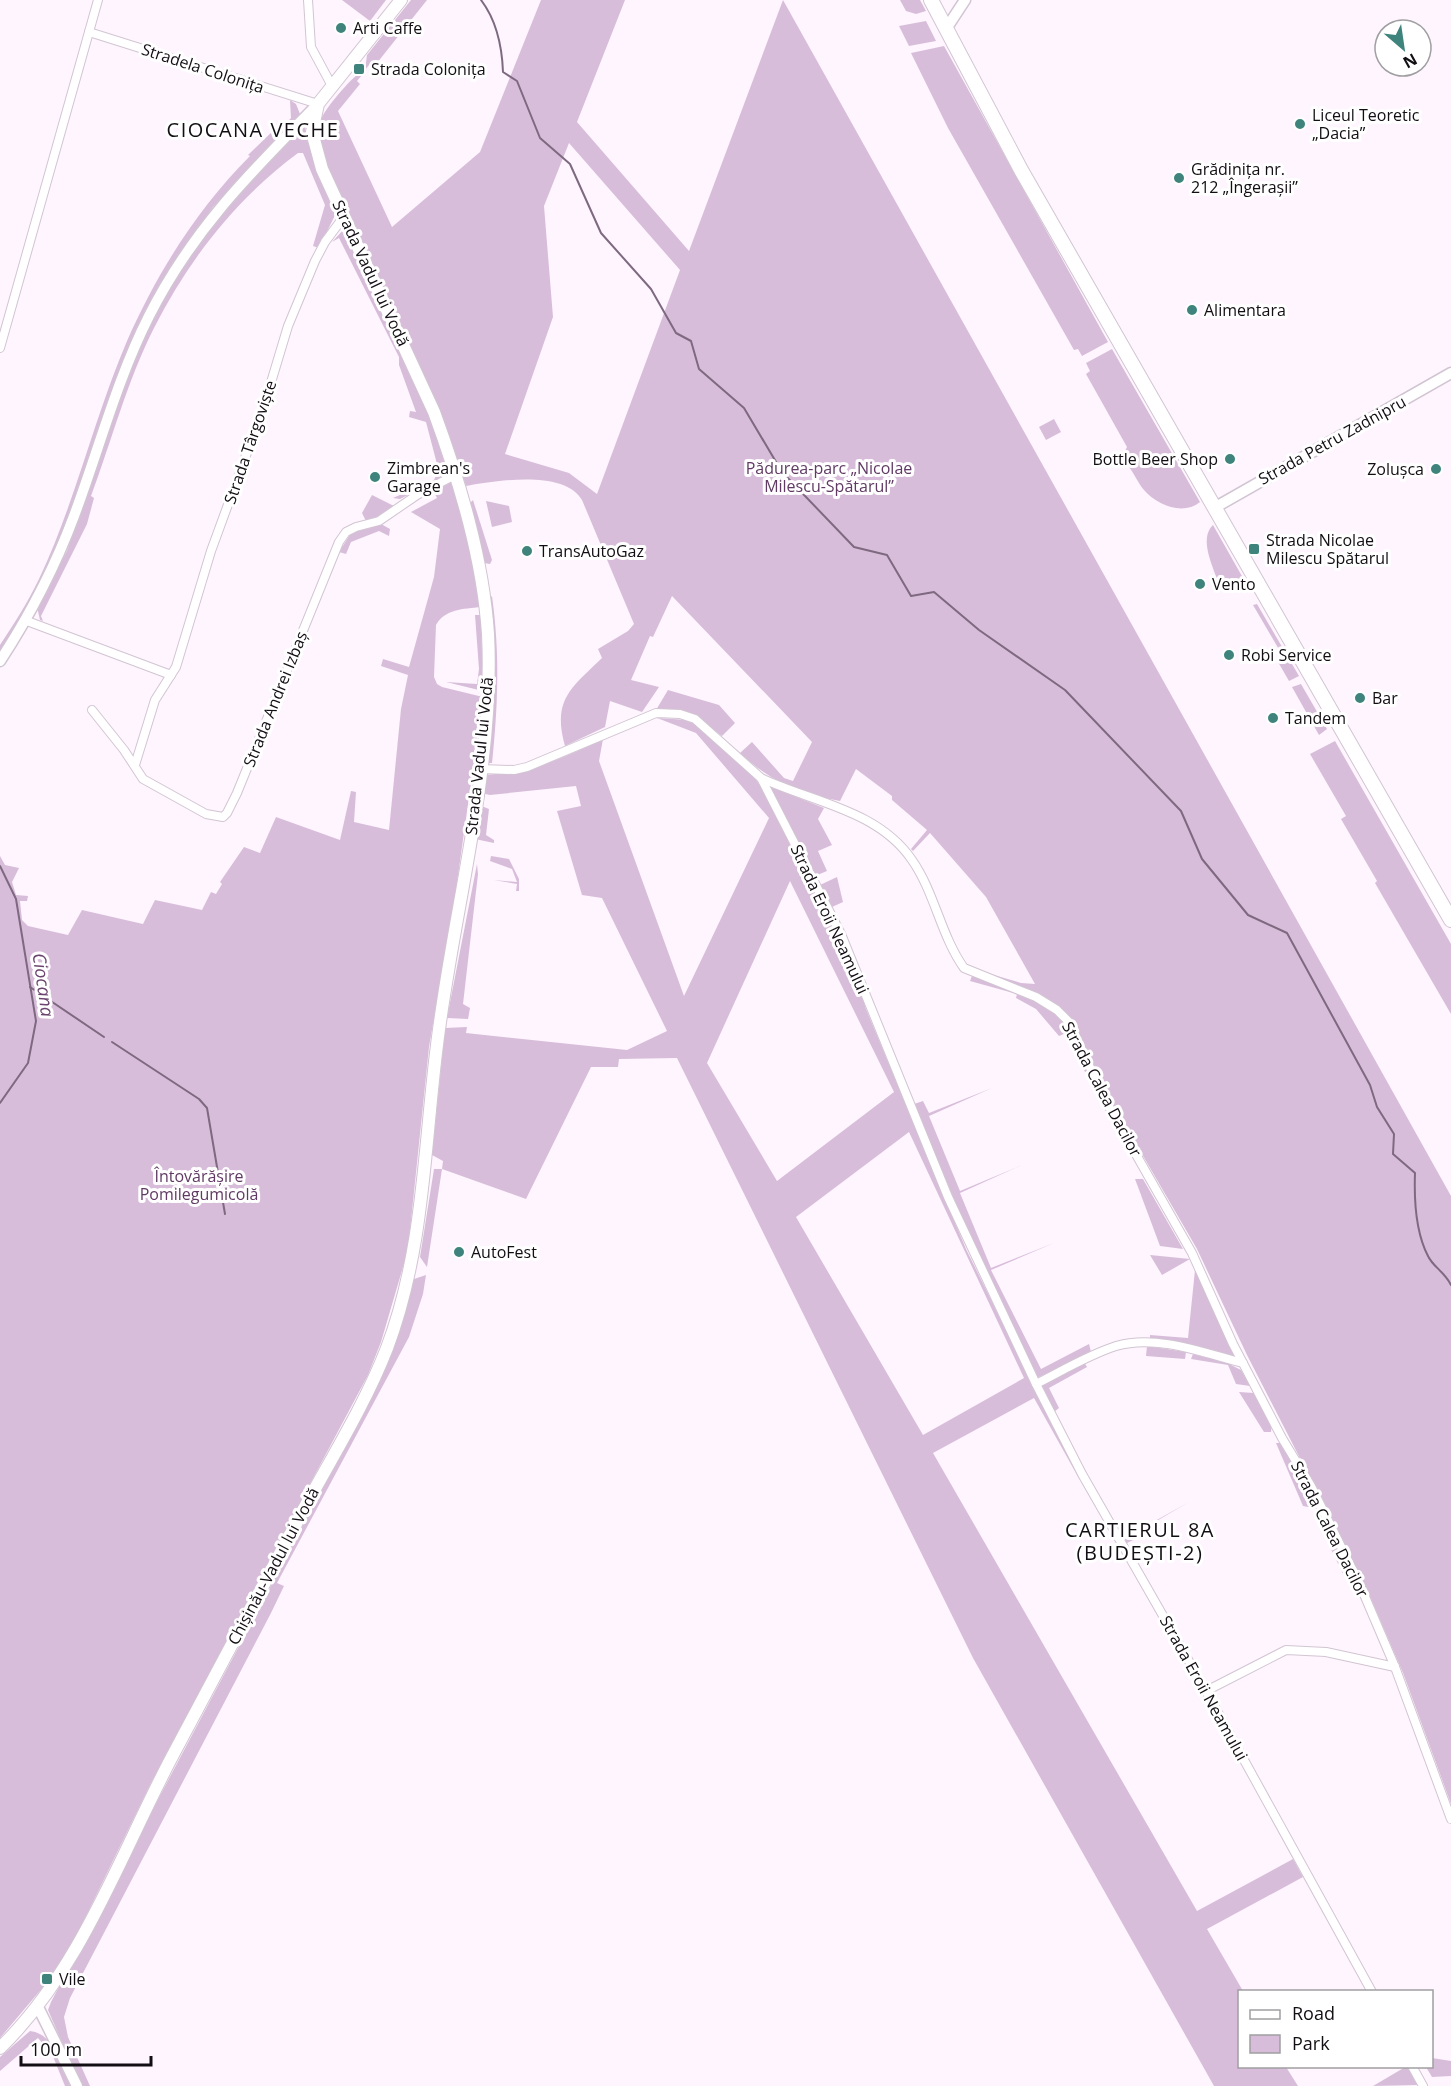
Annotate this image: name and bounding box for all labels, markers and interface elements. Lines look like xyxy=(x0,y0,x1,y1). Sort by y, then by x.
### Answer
place label: Arti Caffe xyxy=(353,17,422,39)
north arrow xyxy=(1373,18,1433,78)
marker: Arti Caffe xyxy=(334,21,348,35)
street label: Stradela Colonița xyxy=(139,38,267,98)
text: N xyxy=(1399,48,1421,74)
place label: Strada Colonița xyxy=(371,58,486,80)
marker: Strada Colonița xyxy=(352,62,366,76)
place label: Liceul Teoretic „Dacia” xyxy=(1312,104,1420,144)
district label: CIOCANA VECHE xyxy=(167,116,339,143)
marker: Liceul Teoretic „Dacia” xyxy=(1293,117,1307,131)
place label: Grădinița nr. 212 „Îngerașii” xyxy=(1191,158,1298,198)
marker: Grădinița nr. 212 „Îngerașii” xyxy=(1172,171,1186,185)
street label: Strada Vadul lui Vodă xyxy=(327,196,415,350)
place label: Alimentara xyxy=(1204,299,1286,321)
marker: Alimentara xyxy=(1185,303,1199,317)
street label: Strada Târgoviște xyxy=(218,377,282,507)
street label: Strada Petru Zadnipru xyxy=(1254,390,1410,490)
place label: Bottle Beer Shop xyxy=(1092,448,1218,470)
marker: Bottle Beer Shop xyxy=(1223,452,1237,466)
place label: Zimbrean's Garage xyxy=(387,457,470,497)
park label: Pădurea-parc „Nicolae Milescu-Spătarul” xyxy=(746,457,912,497)
place label: Zolușca xyxy=(1367,458,1424,480)
marker: Zolușca xyxy=(1429,462,1443,476)
marker: Zimbrean's Garage xyxy=(368,470,382,484)
place label: Strada Nicolae Milescu Spătarul xyxy=(1266,529,1389,569)
place label: TransAutoGaz xyxy=(539,540,644,562)
marker: Strada Nicolae Milescu Spătarul xyxy=(1247,542,1261,556)
marker: TransAutoGaz xyxy=(520,544,534,558)
place label: Vento xyxy=(1212,573,1256,595)
marker: Vento xyxy=(1193,577,1207,591)
street label: Strada Andrei Izbaș xyxy=(238,628,312,770)
place label: Robi Service xyxy=(1241,644,1331,666)
marker: Robi Service xyxy=(1222,648,1236,662)
street label: Strada Vadul lui Vodă xyxy=(460,676,498,836)
place label: Bar xyxy=(1372,687,1398,709)
marker: Bar xyxy=(1353,691,1367,705)
place label: Tandem xyxy=(1285,707,1346,729)
marker: Tandem xyxy=(1266,711,1280,725)
street label: Strada Eroii Neamului xyxy=(786,841,874,997)
water label: Ciocana xyxy=(28,951,60,1018)
street label: Strada Calea Dacilor xyxy=(1057,1018,1147,1161)
park label: Întovărășire Pomilegumicolă xyxy=(140,1165,258,1205)
place label: AutoFest xyxy=(471,1241,537,1263)
marker: AutoFest xyxy=(452,1245,466,1259)
street label: Strada Calea Dacilor xyxy=(1286,1457,1374,1601)
street label: Chișinău-Vadul lui Vodă xyxy=(222,1483,324,1649)
district label: CARTIERUL 8A (BUDEȘTI-2) xyxy=(1065,1516,1215,1566)
street label: Strada Eroii Neamului xyxy=(1155,1612,1253,1764)
place label: Vile xyxy=(59,1968,86,1990)
marker: Vile xyxy=(40,1972,54,1986)
legend xyxy=(1238,1990,1433,2068)
text: Road xyxy=(1292,2001,1335,2025)
scale bar xyxy=(21,2029,152,2067)
text: Park xyxy=(1292,2031,1330,2055)
text: 100 m xyxy=(30,2037,82,2061)

